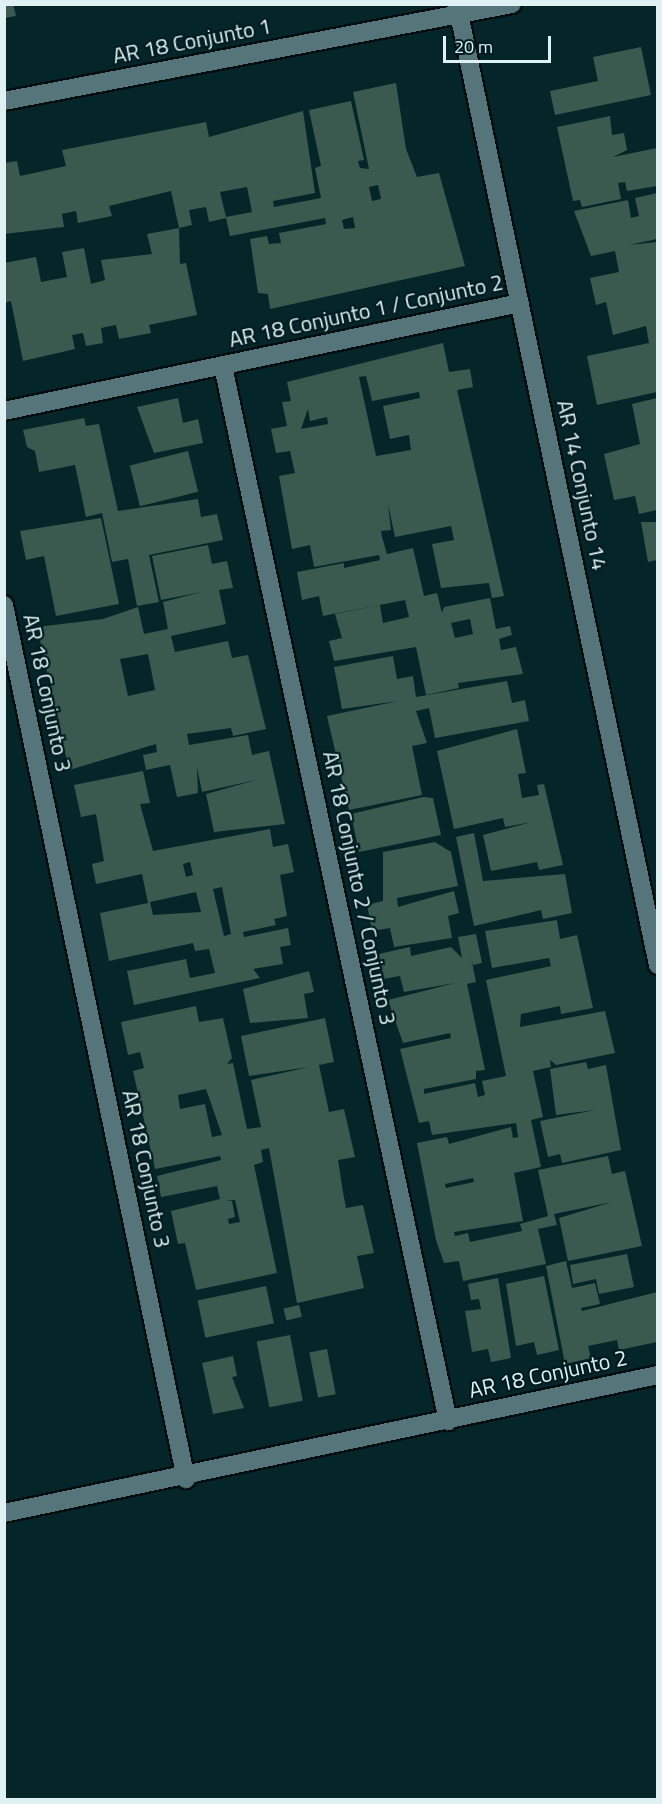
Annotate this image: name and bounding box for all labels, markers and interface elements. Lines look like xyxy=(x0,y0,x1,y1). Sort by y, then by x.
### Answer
street label: AR 18 Conjunto 1 xyxy=(111,13,273,69)
scale bar xyxy=(446,24,554,62)
text: 20 m xyxy=(454,33,493,60)
street label: AR 18 Conjunto 1 / Conjunto 2 xyxy=(227,269,505,353)
street label: AR 14 Conjunto 14 xyxy=(551,398,613,572)
street label: AR 18 Conjunto 3 xyxy=(17,612,77,774)
street label: AR 18 Conjunto 2 / Conjunto 3 xyxy=(317,749,401,1027)
street label: AR 18 Conjunto 3 xyxy=(116,1088,176,1250)
street label: AR 18 Conjunto 2 xyxy=(467,1344,629,1404)

